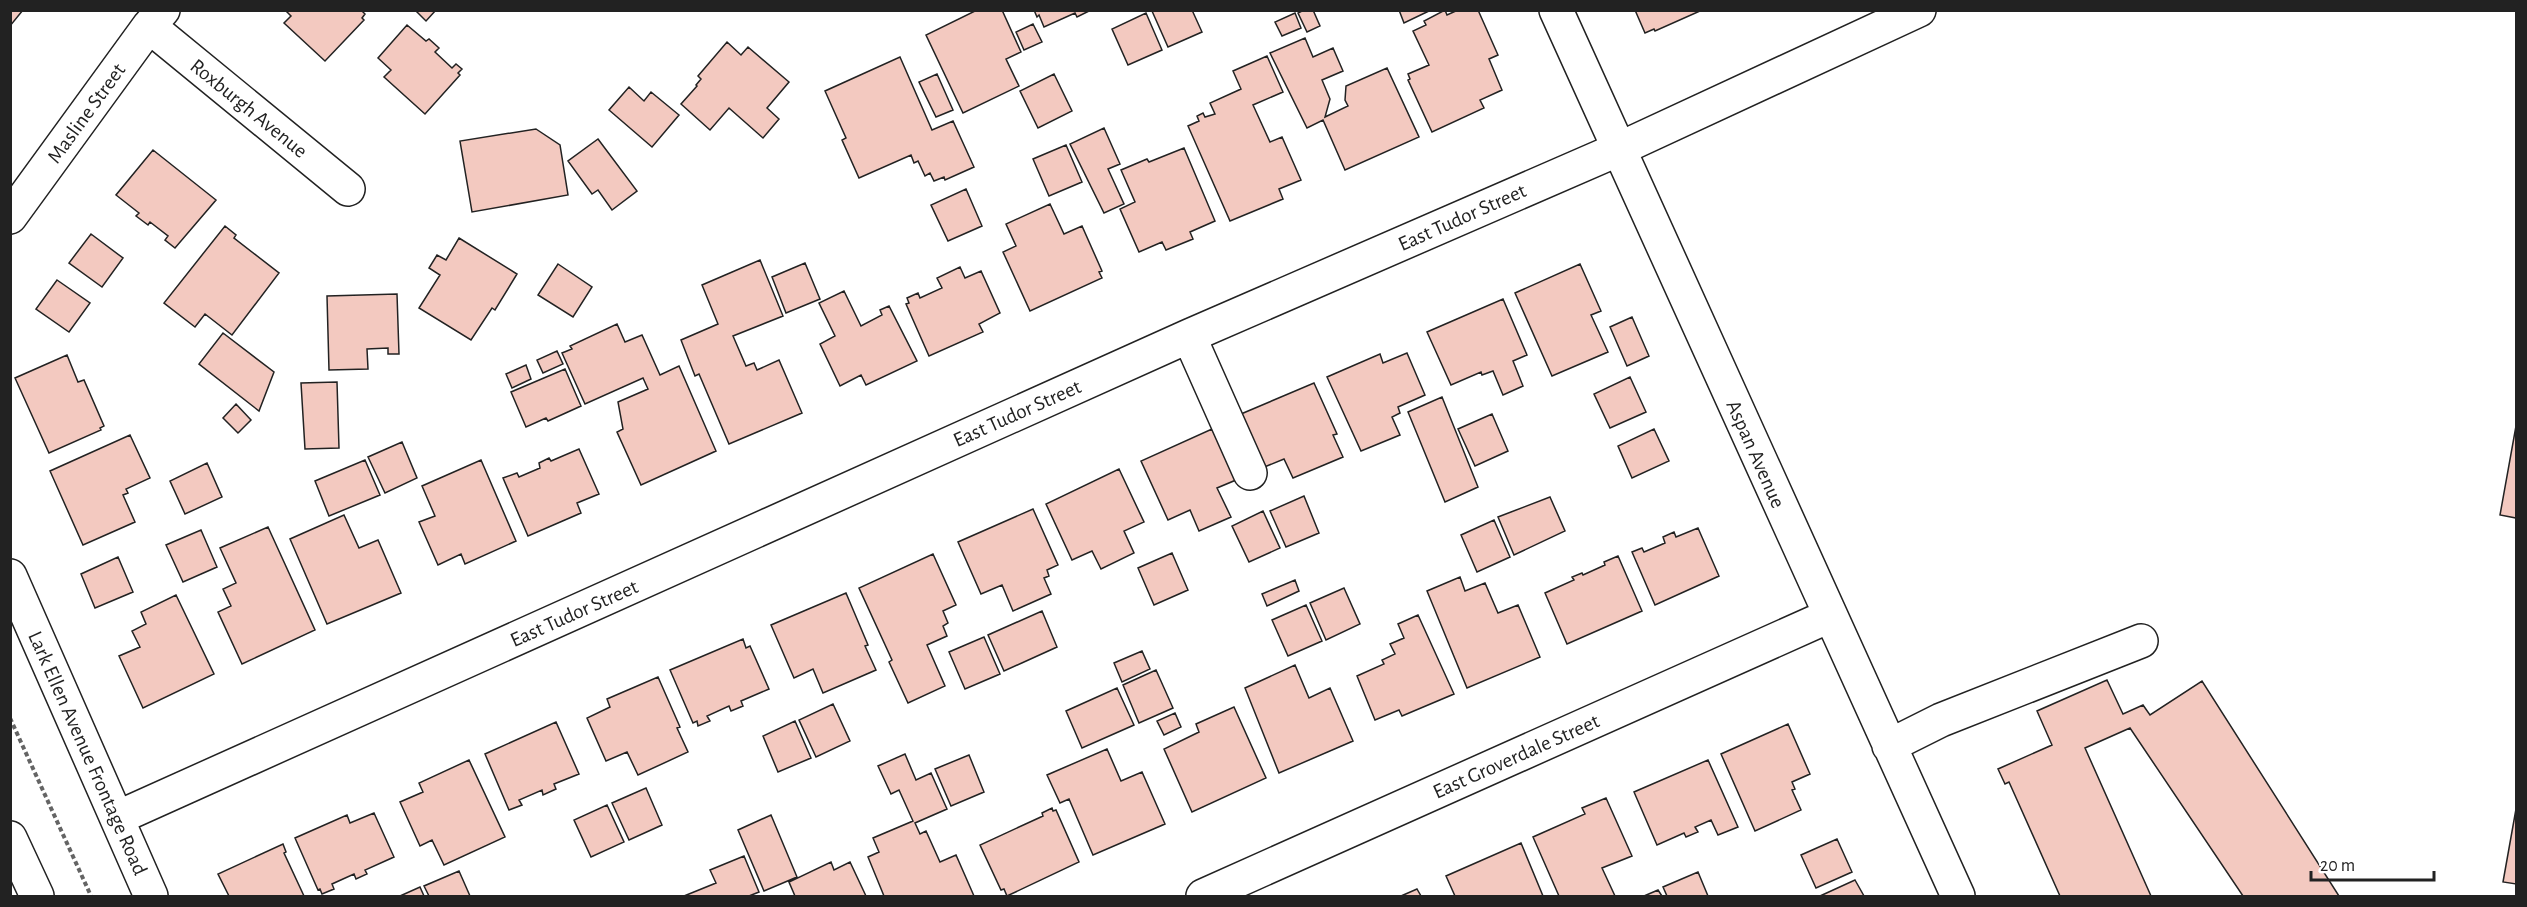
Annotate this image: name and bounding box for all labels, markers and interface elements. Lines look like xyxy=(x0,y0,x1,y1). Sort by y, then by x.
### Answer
street label: Roxburgh Avenue xyxy=(186,55,311,162)
street label: Masline Street xyxy=(43,59,130,167)
street label: East Tudor Street xyxy=(1395,180,1530,255)
street label: East Tudor Street xyxy=(950,376,1085,451)
street label: Aspan Avenue xyxy=(1722,397,1789,511)
street label: East Tudor Street xyxy=(507,576,642,651)
street label: Lark Ellen Avenue Frontage Road xyxy=(24,628,151,879)
street label: East Groverdale Street xyxy=(1430,710,1603,803)
scale bar xyxy=(2311,844,2434,882)
text: 20 m xyxy=(2320,857,2355,875)

